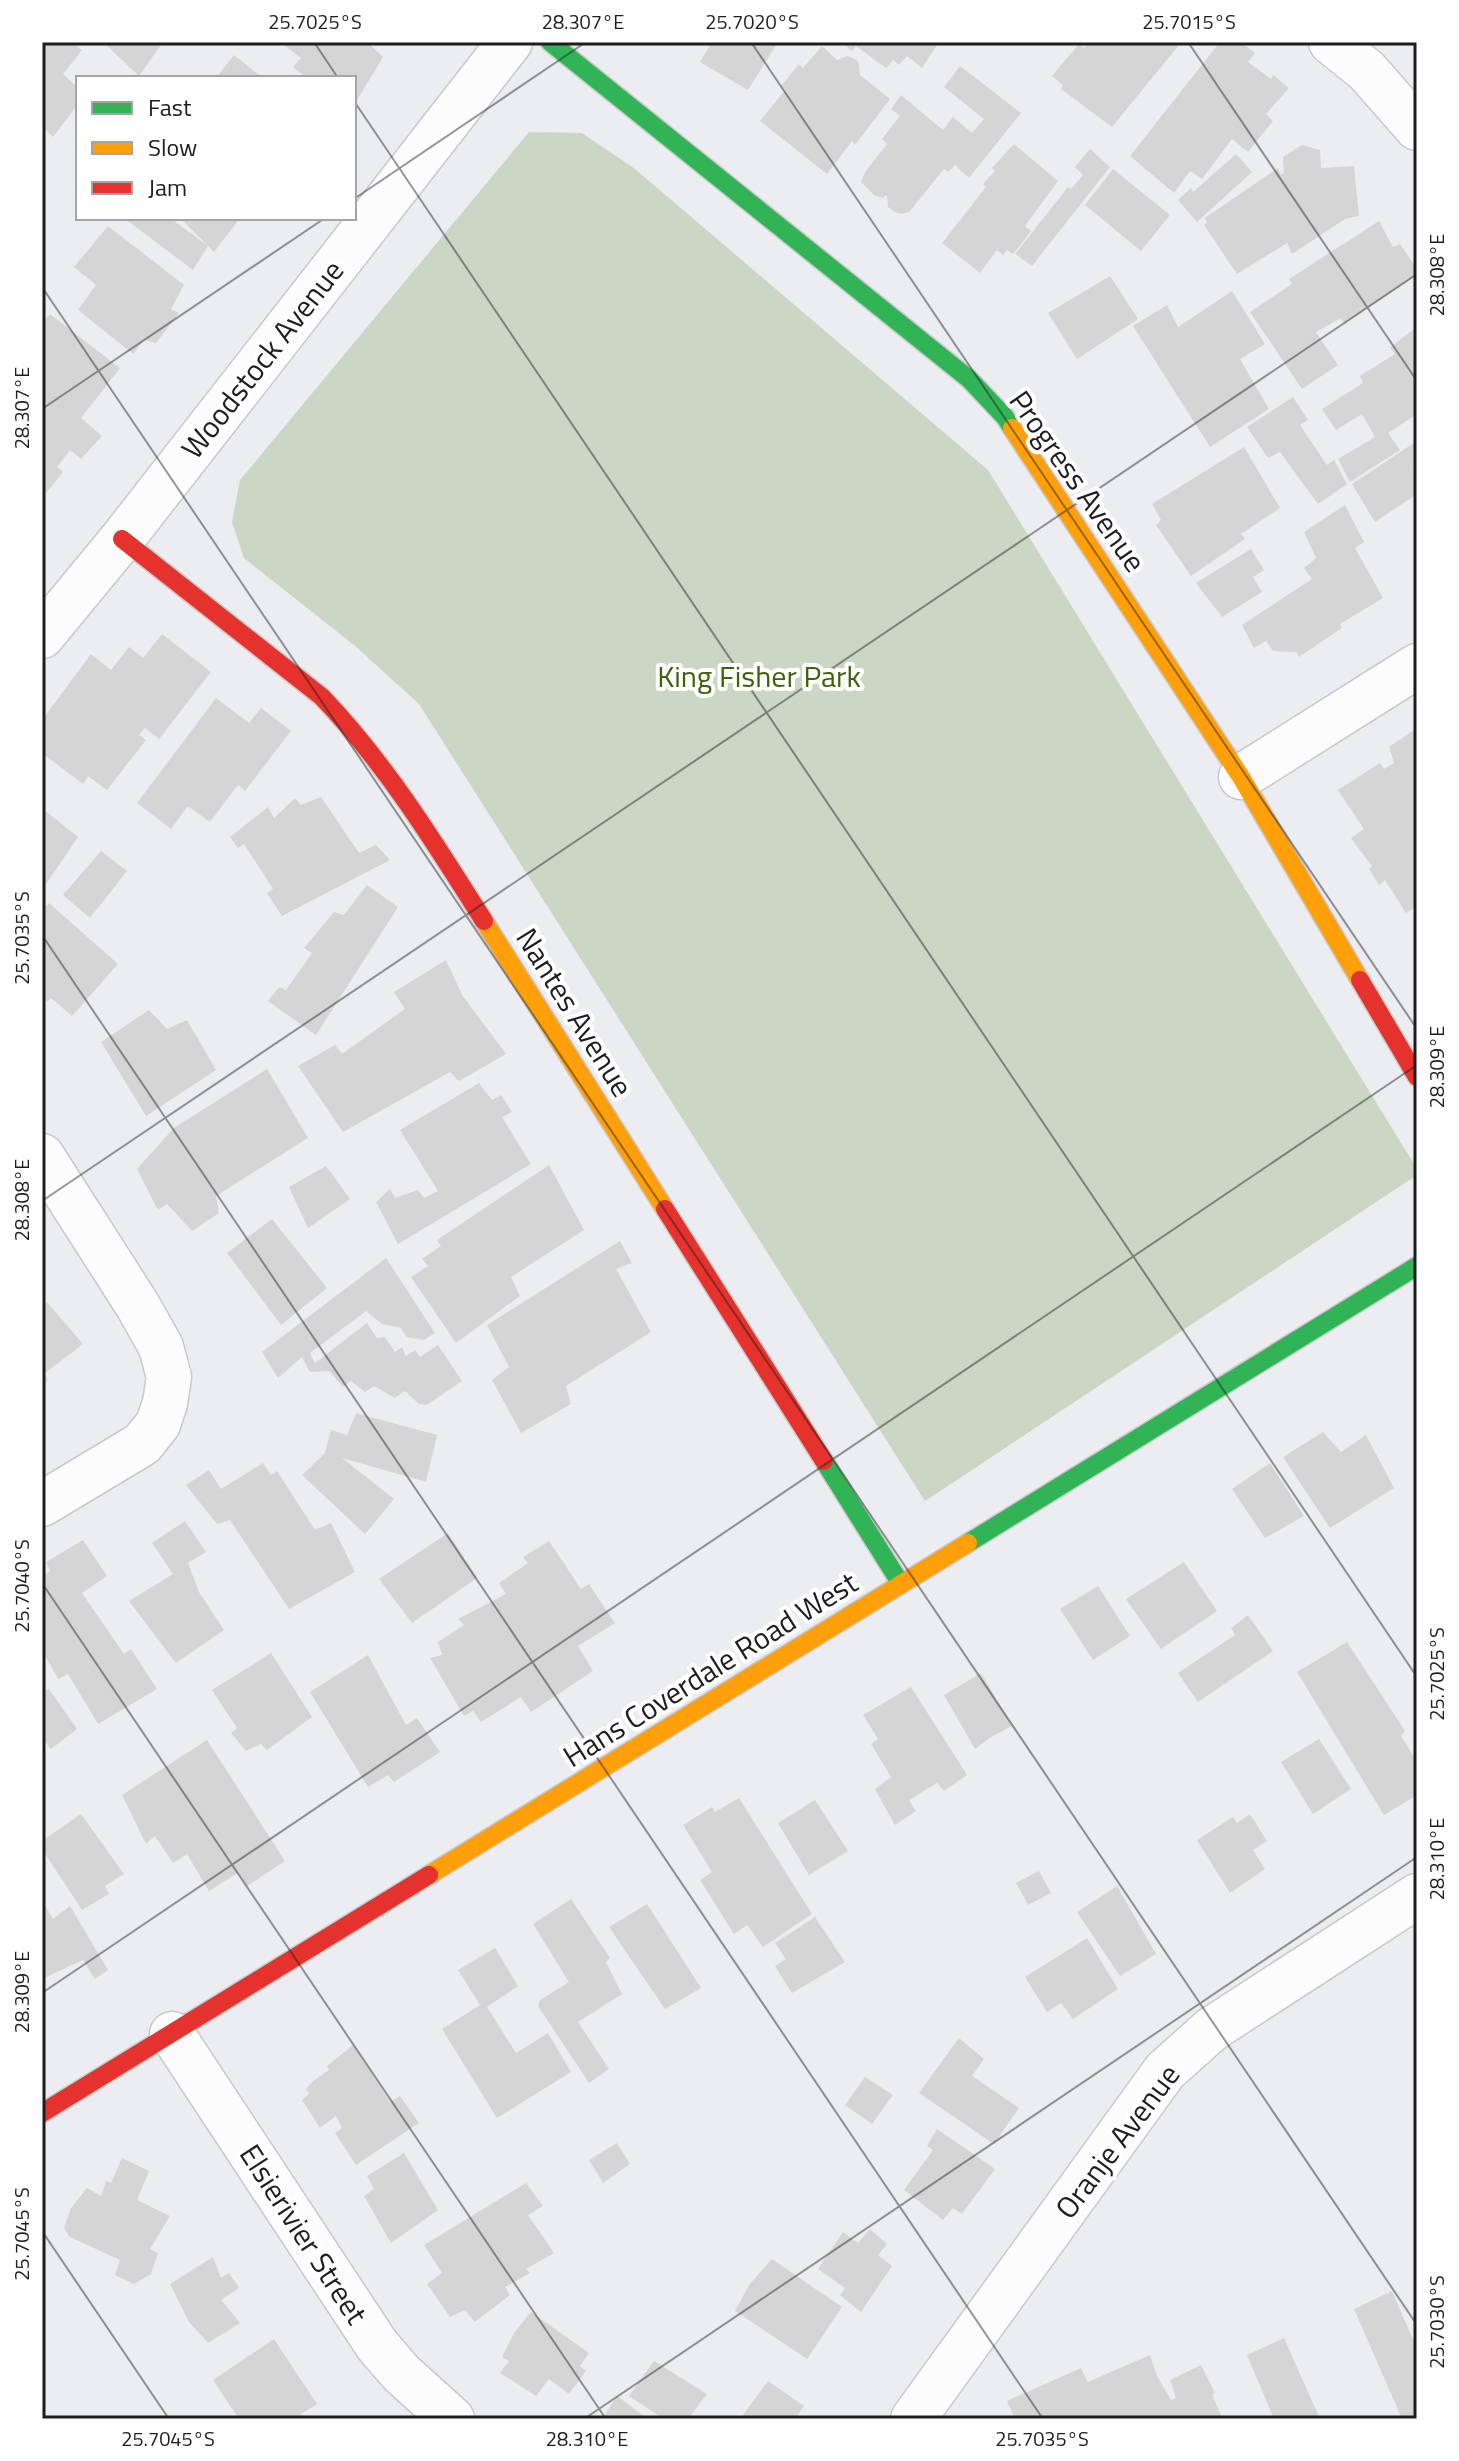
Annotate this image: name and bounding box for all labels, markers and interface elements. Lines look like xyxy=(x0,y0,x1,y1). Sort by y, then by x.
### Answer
text: 25.7025°S xyxy=(268,6,362,37)
text: 28.307°E xyxy=(542,6,624,37)
text: 25.7020°S xyxy=(705,6,799,37)
text: 25.7015°S xyxy=(1142,6,1236,37)
legend xyxy=(76,76,356,220)
text: Fast xyxy=(148,89,192,125)
text: Slow xyxy=(148,129,197,165)
text: Jam xyxy=(148,169,187,205)
text: 28.308°E xyxy=(1421,234,1452,316)
street label: Woodstock Avenue xyxy=(169,250,355,468)
text: 28.307°E xyxy=(6,367,37,449)
street label: Progress Avenue xyxy=(998,381,1158,581)
park label: King Fisher Park xyxy=(657,653,861,699)
text: 25.7035°S xyxy=(6,891,37,985)
street label: Nantes Avenue xyxy=(505,919,645,1105)
text: 28.309°E xyxy=(1421,1026,1452,1108)
text: 28.308°E xyxy=(6,1159,37,1241)
text: 25.7040°S xyxy=(6,1539,37,1633)
street label: Hans Coverdale Road West xyxy=(554,1559,867,1778)
text: 25.7025°S xyxy=(1421,1627,1452,1721)
text: 28.310°E xyxy=(1421,1818,1452,1900)
text: 28.309°E xyxy=(6,1951,37,2033)
street label: Oranje Avenue xyxy=(1043,2054,1191,2228)
street label: Elsierivier Street xyxy=(228,2135,380,2334)
text: 25.7045°S xyxy=(6,2187,37,2281)
text: 25.7030°S xyxy=(1421,2275,1452,2369)
text: 25.7045°S xyxy=(121,2423,215,2454)
text: 28.310°E xyxy=(546,2423,628,2454)
text: 25.7035°S xyxy=(995,2423,1089,2454)

